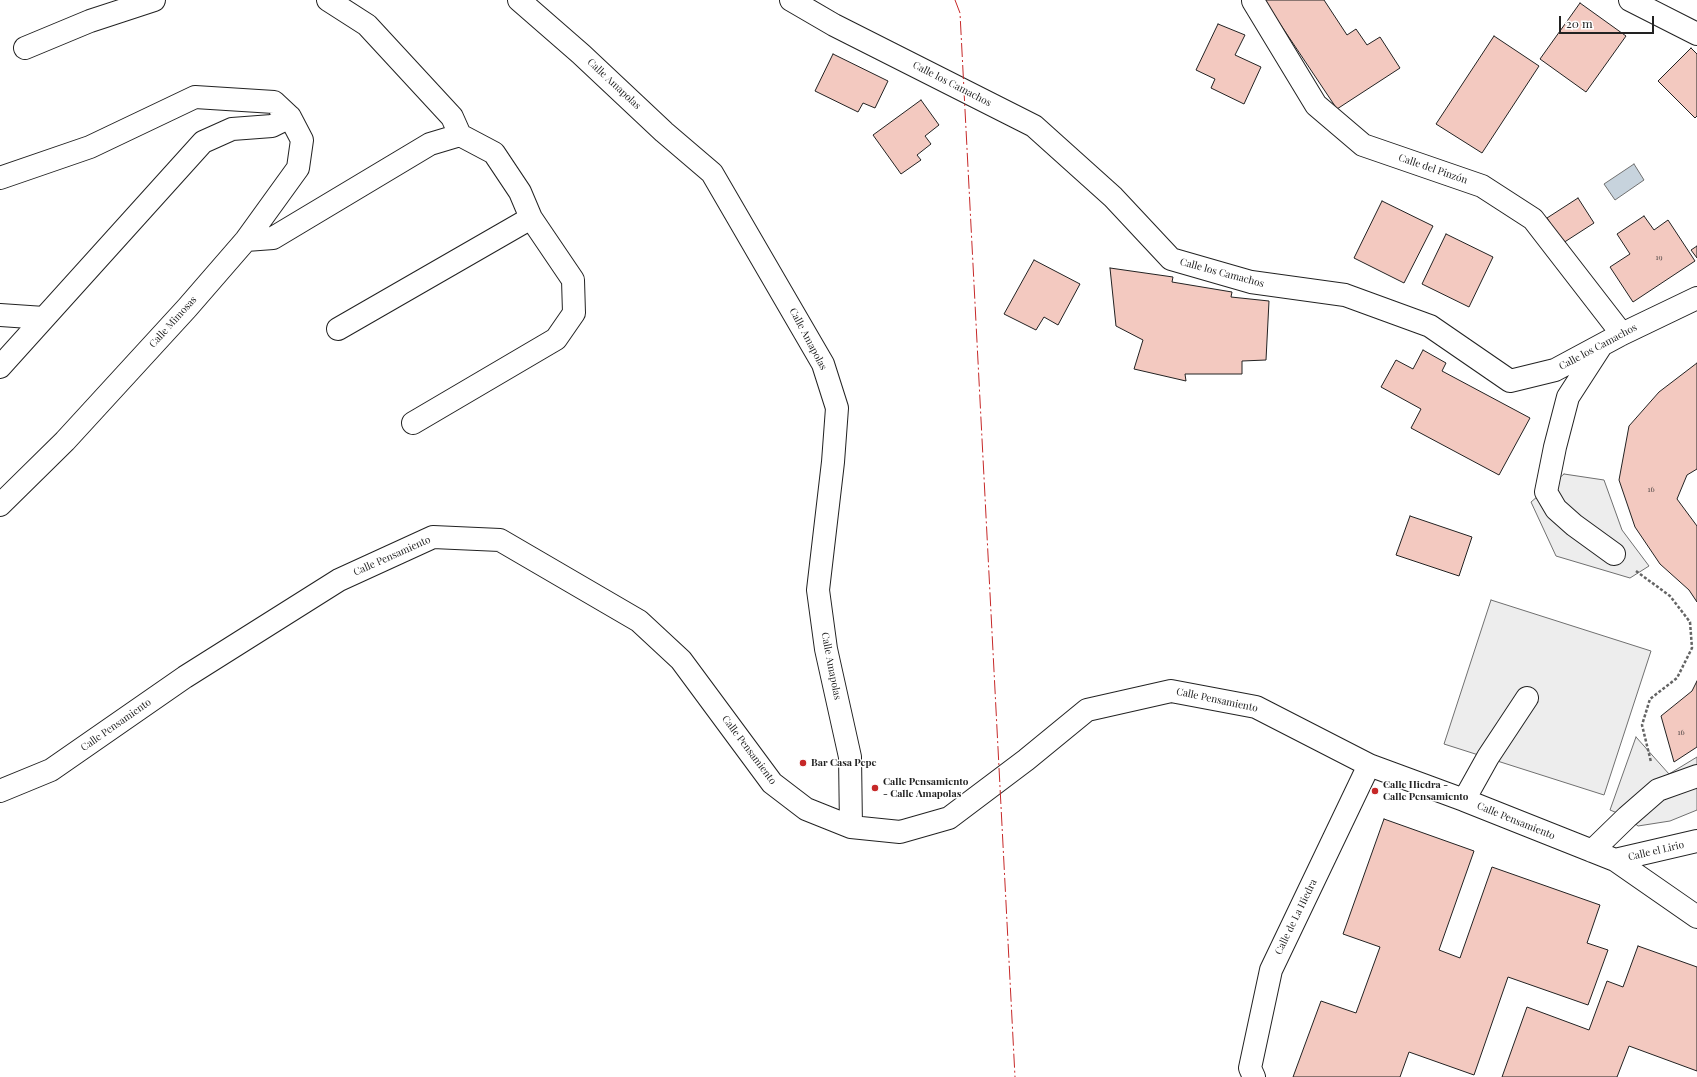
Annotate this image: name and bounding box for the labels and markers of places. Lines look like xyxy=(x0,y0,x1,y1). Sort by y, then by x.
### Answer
place label: Bar Casa Pepe xyxy=(811,757,877,769)
marker: Bar Casa Pepe xyxy=(798,758,808,768)
place label: Calle Pensamiento - Calle Amapolas xyxy=(883,776,968,800)
place label: Calle Hiedra - Calle Pensamiento xyxy=(1383,779,1468,802)
marker: Calle Pensamiento - Calle Amapolas xyxy=(870,783,880,793)
marker: Calle Hiedra - Calle Pensamiento xyxy=(1370,786,1380,796)

